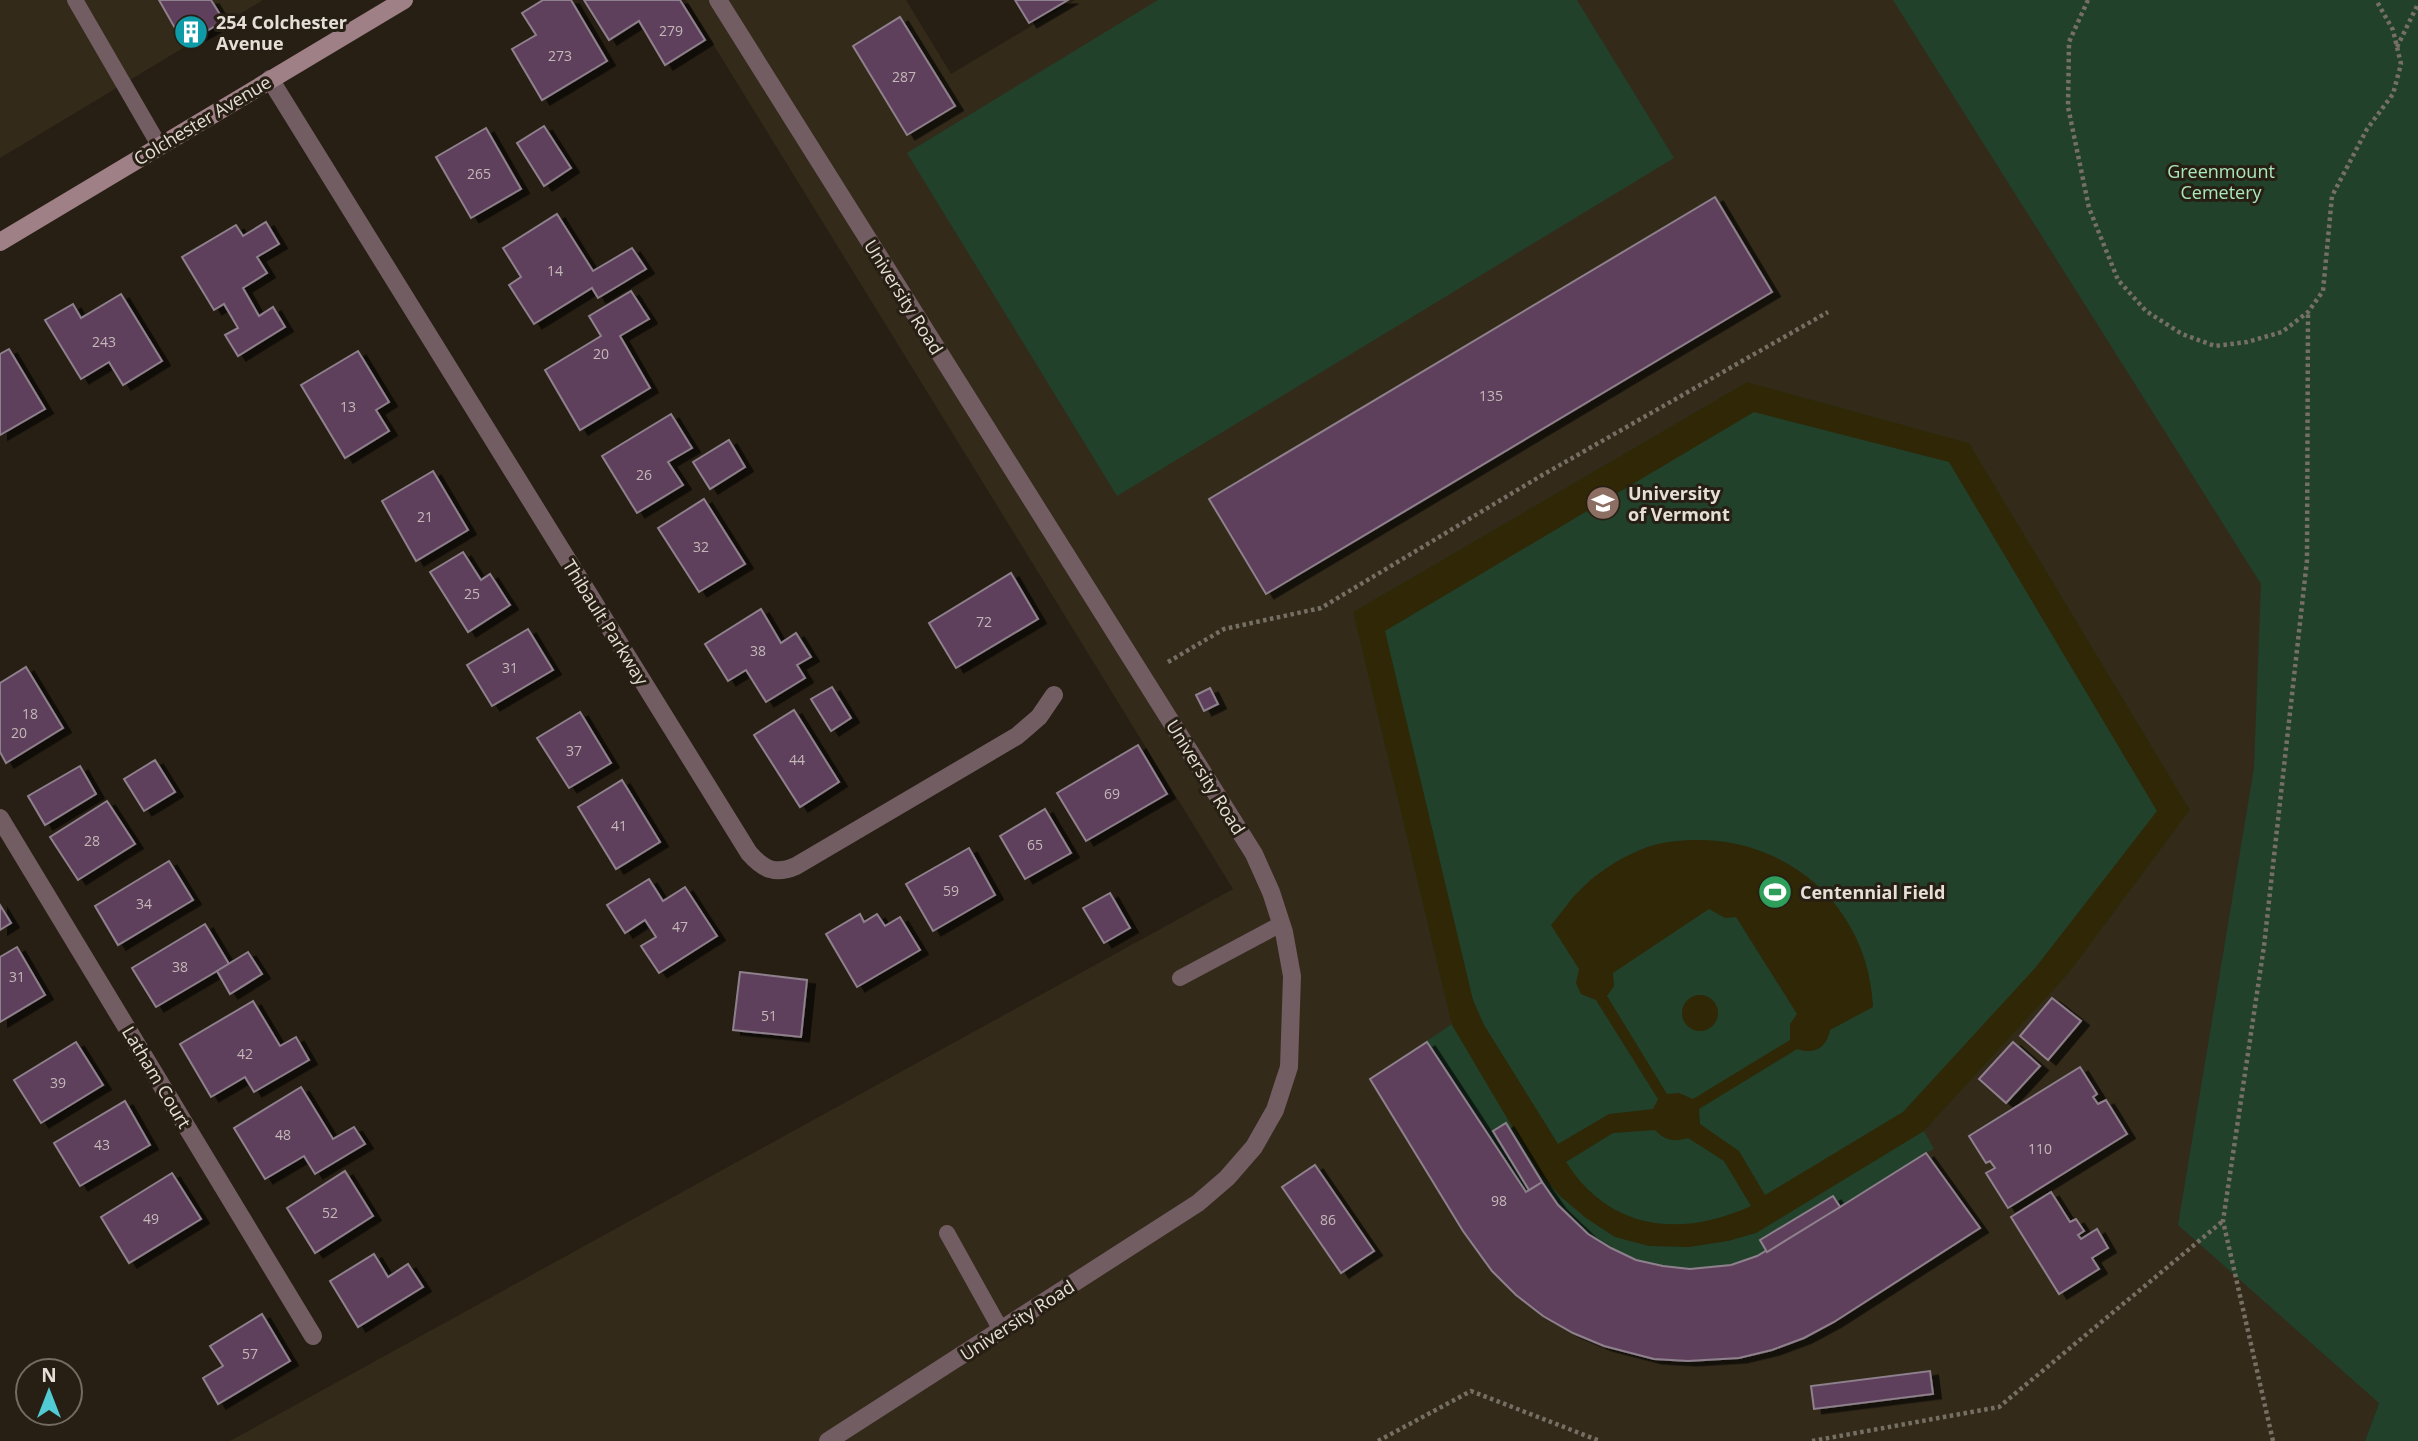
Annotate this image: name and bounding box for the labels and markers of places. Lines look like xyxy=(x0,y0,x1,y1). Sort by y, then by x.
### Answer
place label: 254 Colchester Avenue xyxy=(216,10,347,55)
building icon: 254 Colchester Avenue xyxy=(172,13,210,51)
place label: University of Vermont xyxy=(1628,481,1730,526)
school or university icon: University of Vermont xyxy=(1584,484,1622,522)
sports icon: Centennial Field xyxy=(1756,873,1794,911)
place label: Centennial Field xyxy=(1800,880,1945,904)

